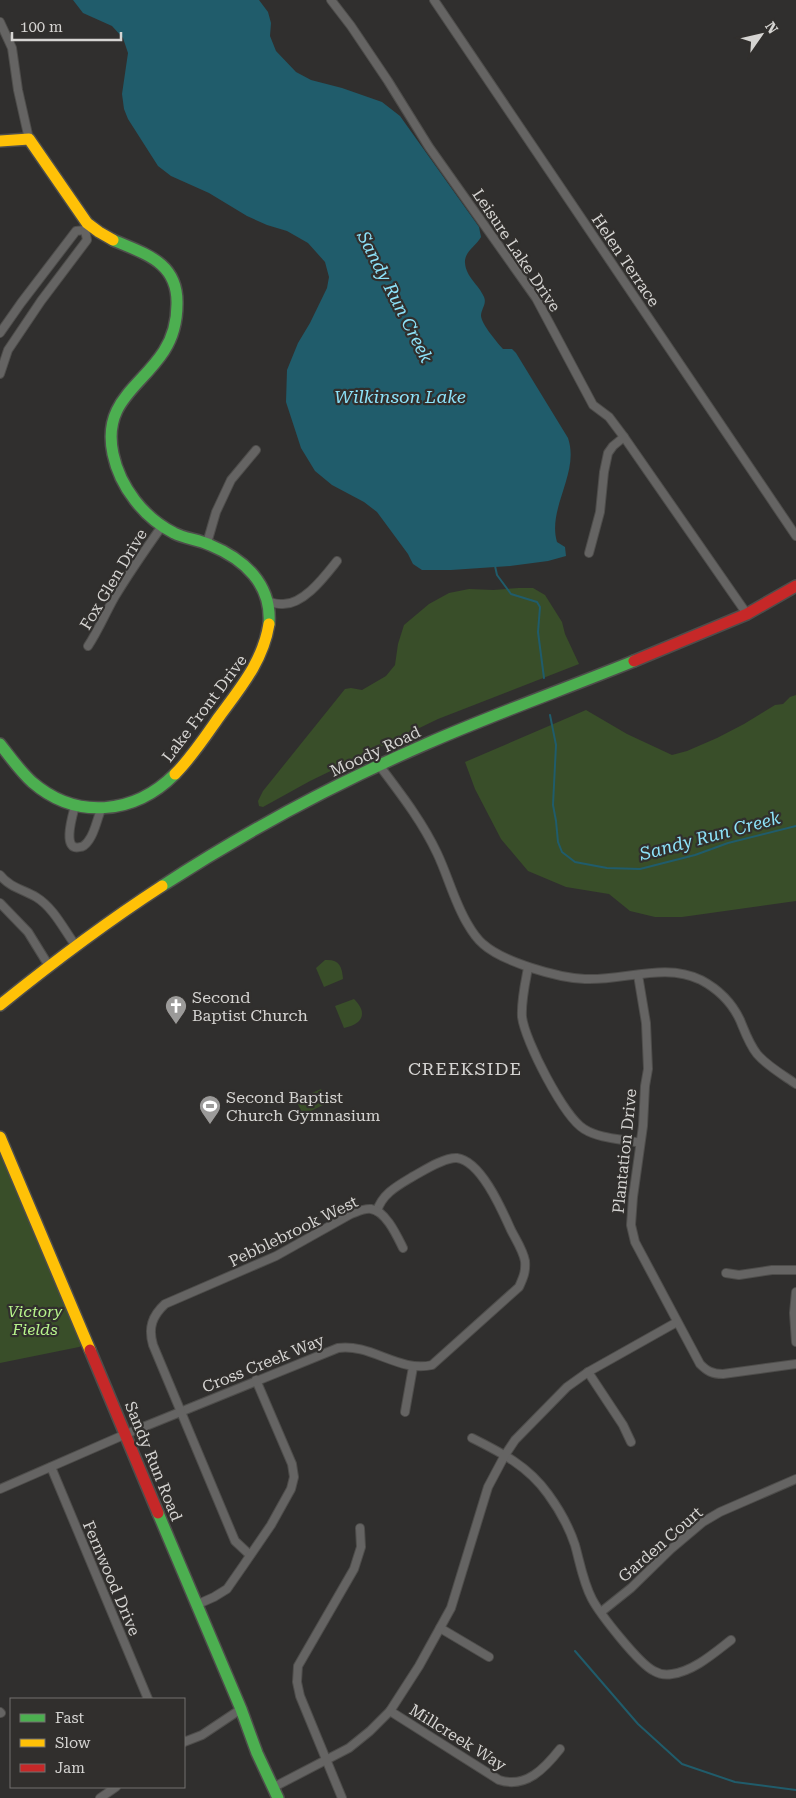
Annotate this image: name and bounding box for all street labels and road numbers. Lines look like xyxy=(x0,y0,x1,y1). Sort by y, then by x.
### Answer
street label: Leisure Lake Drive xyxy=(469,185,565,315)
street label: Helen Terrace xyxy=(588,210,664,310)
street label: Fox Glen Drive xyxy=(76,525,151,633)
street label: Lake Front Drive xyxy=(158,651,251,766)
street label: Moody Road xyxy=(327,722,424,781)
street label: Plantation Drive xyxy=(608,1087,641,1214)
street label: Pebblebrook West xyxy=(226,1192,361,1271)
street label: Cross Creek Way xyxy=(199,1330,327,1397)
street label: Sandy Run Road xyxy=(121,1399,186,1524)
street label: Garden Court xyxy=(614,1503,706,1586)
street label: Fernwood Drive xyxy=(79,1518,144,1639)
street label: Millcreek Way xyxy=(406,1700,510,1775)

